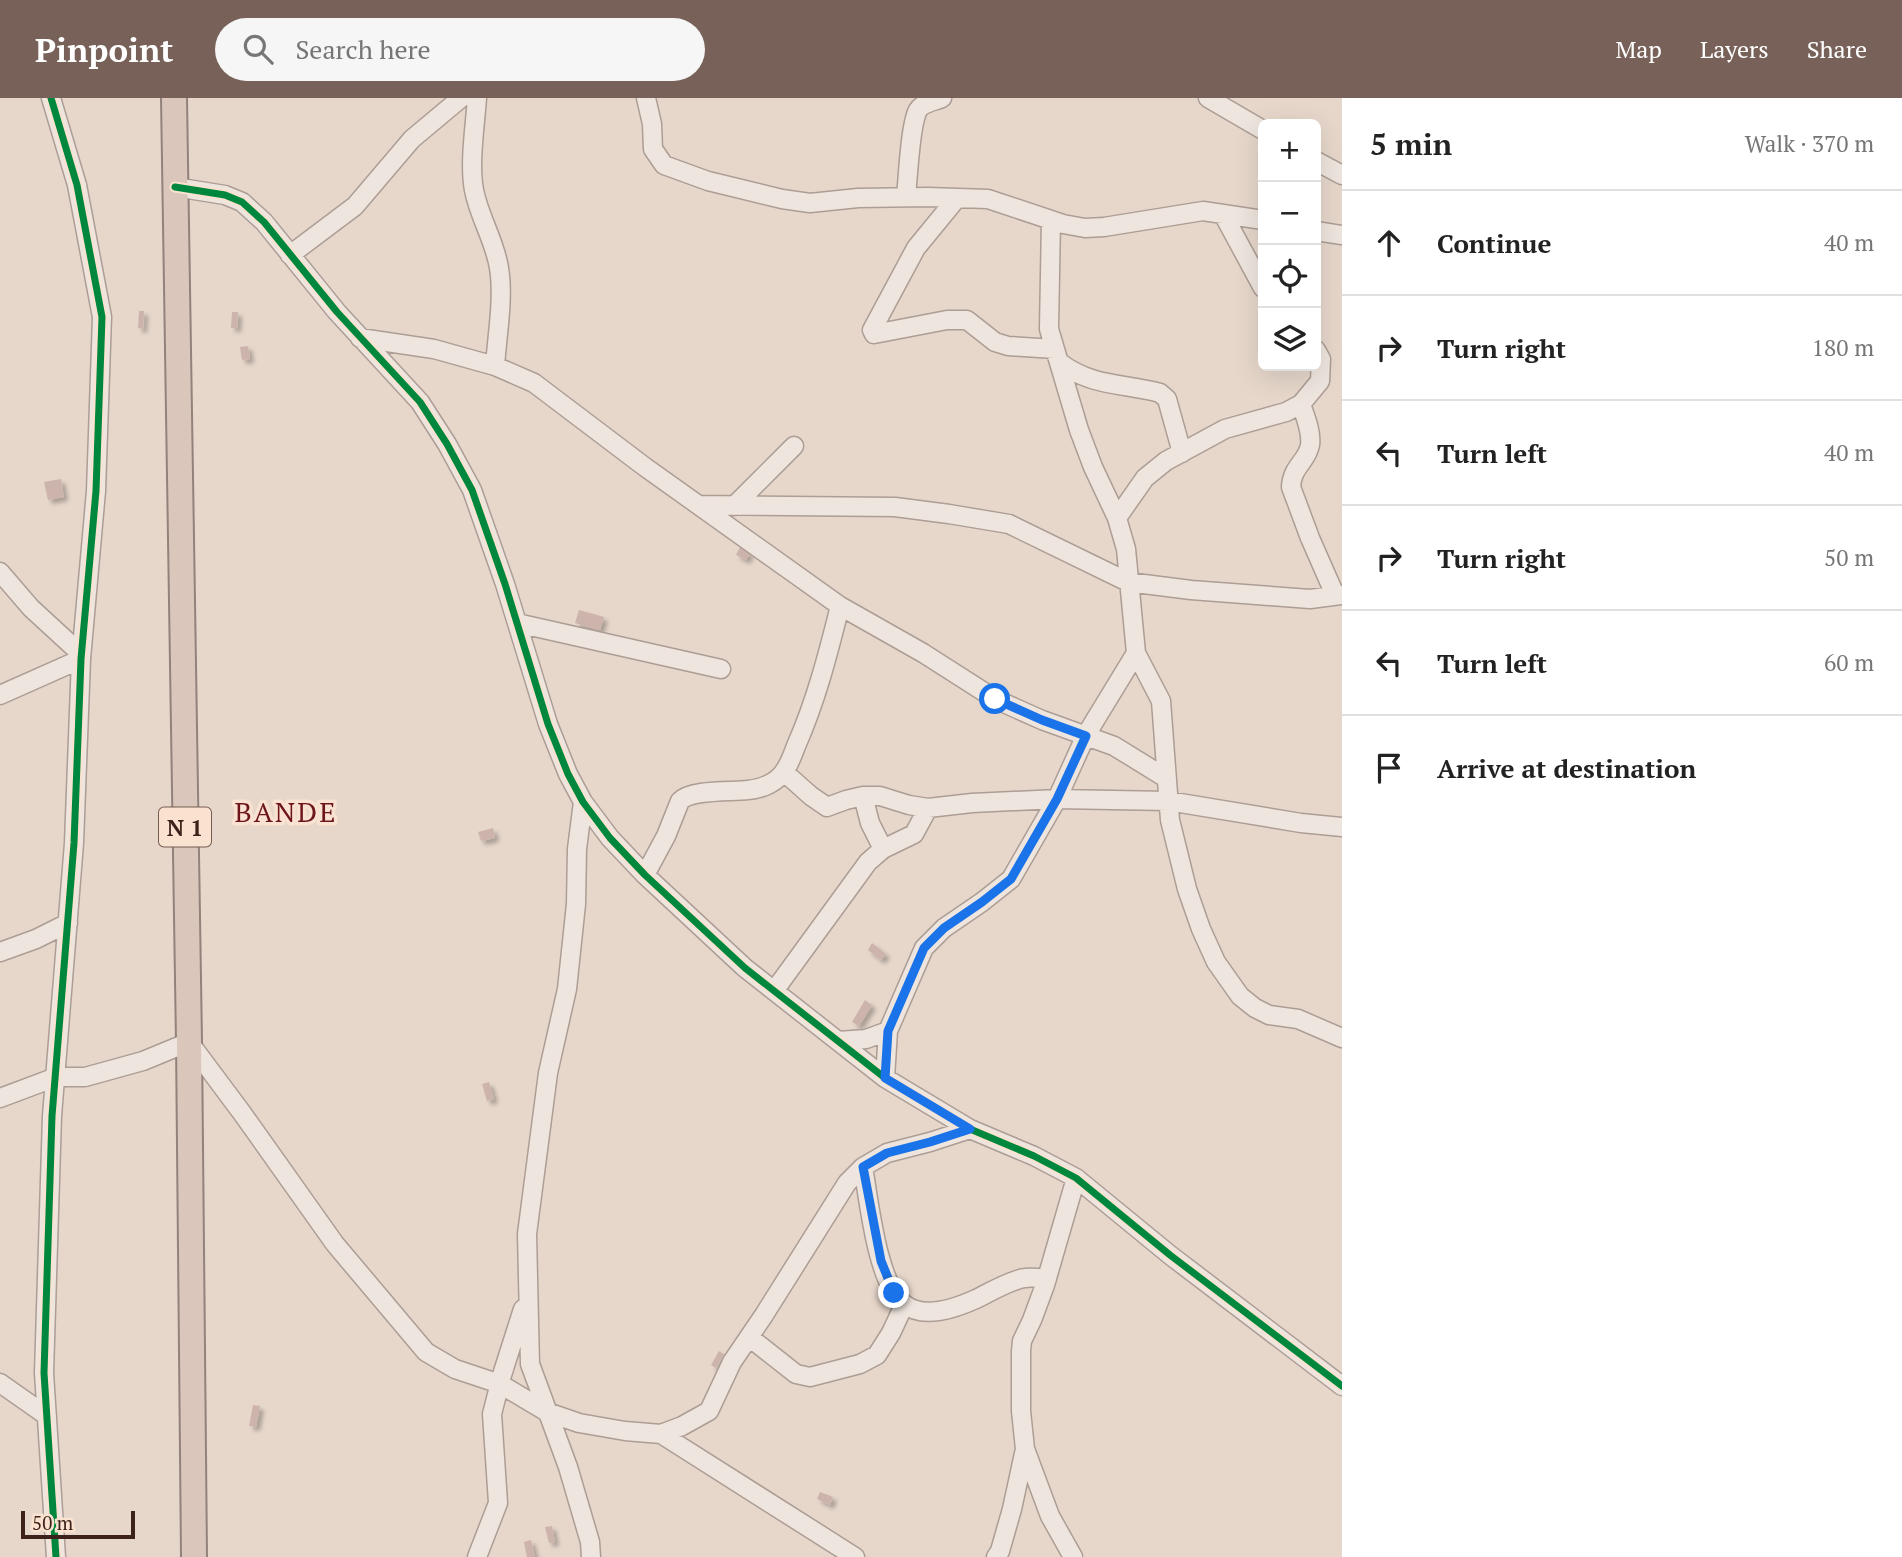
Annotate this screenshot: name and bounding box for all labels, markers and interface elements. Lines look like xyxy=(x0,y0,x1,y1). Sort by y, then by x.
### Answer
search box xyxy=(215,18,705,81)
text: Pinpoint xyxy=(35,28,173,71)
icon: search xyxy=(239,30,277,68)
text: Search here xyxy=(295,32,431,66)
text: Map xyxy=(1615,33,1662,65)
text: Layers xyxy=(1700,33,1769,65)
text: Share xyxy=(1807,33,1867,65)
map controls xyxy=(1258,119,1321,371)
button: + xyxy=(1258,119,1321,182)
text: 5 min xyxy=(1370,124,1452,164)
text: Walk · 370 m xyxy=(1745,128,1874,159)
button: − xyxy=(1258,182,1321,245)
icon: ahead xyxy=(1370,224,1408,262)
text: Continue xyxy=(1437,226,1551,260)
text: 40 m xyxy=(1824,227,1874,258)
button: locate xyxy=(1258,245,1321,308)
button: layers xyxy=(1258,308,1321,371)
icon: right xyxy=(1370,329,1408,367)
text: Turn right xyxy=(1437,331,1566,365)
text: 180 m xyxy=(1812,332,1874,363)
icon: left xyxy=(1370,434,1408,472)
text: Turn left xyxy=(1437,436,1547,470)
text: 40 m xyxy=(1824,437,1874,468)
icon: right xyxy=(1370,539,1408,577)
text: Turn right xyxy=(1437,541,1566,575)
text: 50 m xyxy=(1824,542,1874,573)
icon: left xyxy=(1370,644,1408,682)
text: Turn left xyxy=(1437,646,1547,680)
text: 60 m xyxy=(1824,647,1874,678)
route start xyxy=(979,683,1010,714)
icon: arrive xyxy=(1370,749,1408,787)
text: Arrive at destination xyxy=(1437,751,1696,785)
district label: BANDE xyxy=(235,793,337,830)
road number: N 1 xyxy=(159,807,211,846)
route end xyxy=(878,1277,909,1308)
scale bar xyxy=(21,1508,135,1540)
text: 50 m xyxy=(32,1510,73,1535)

